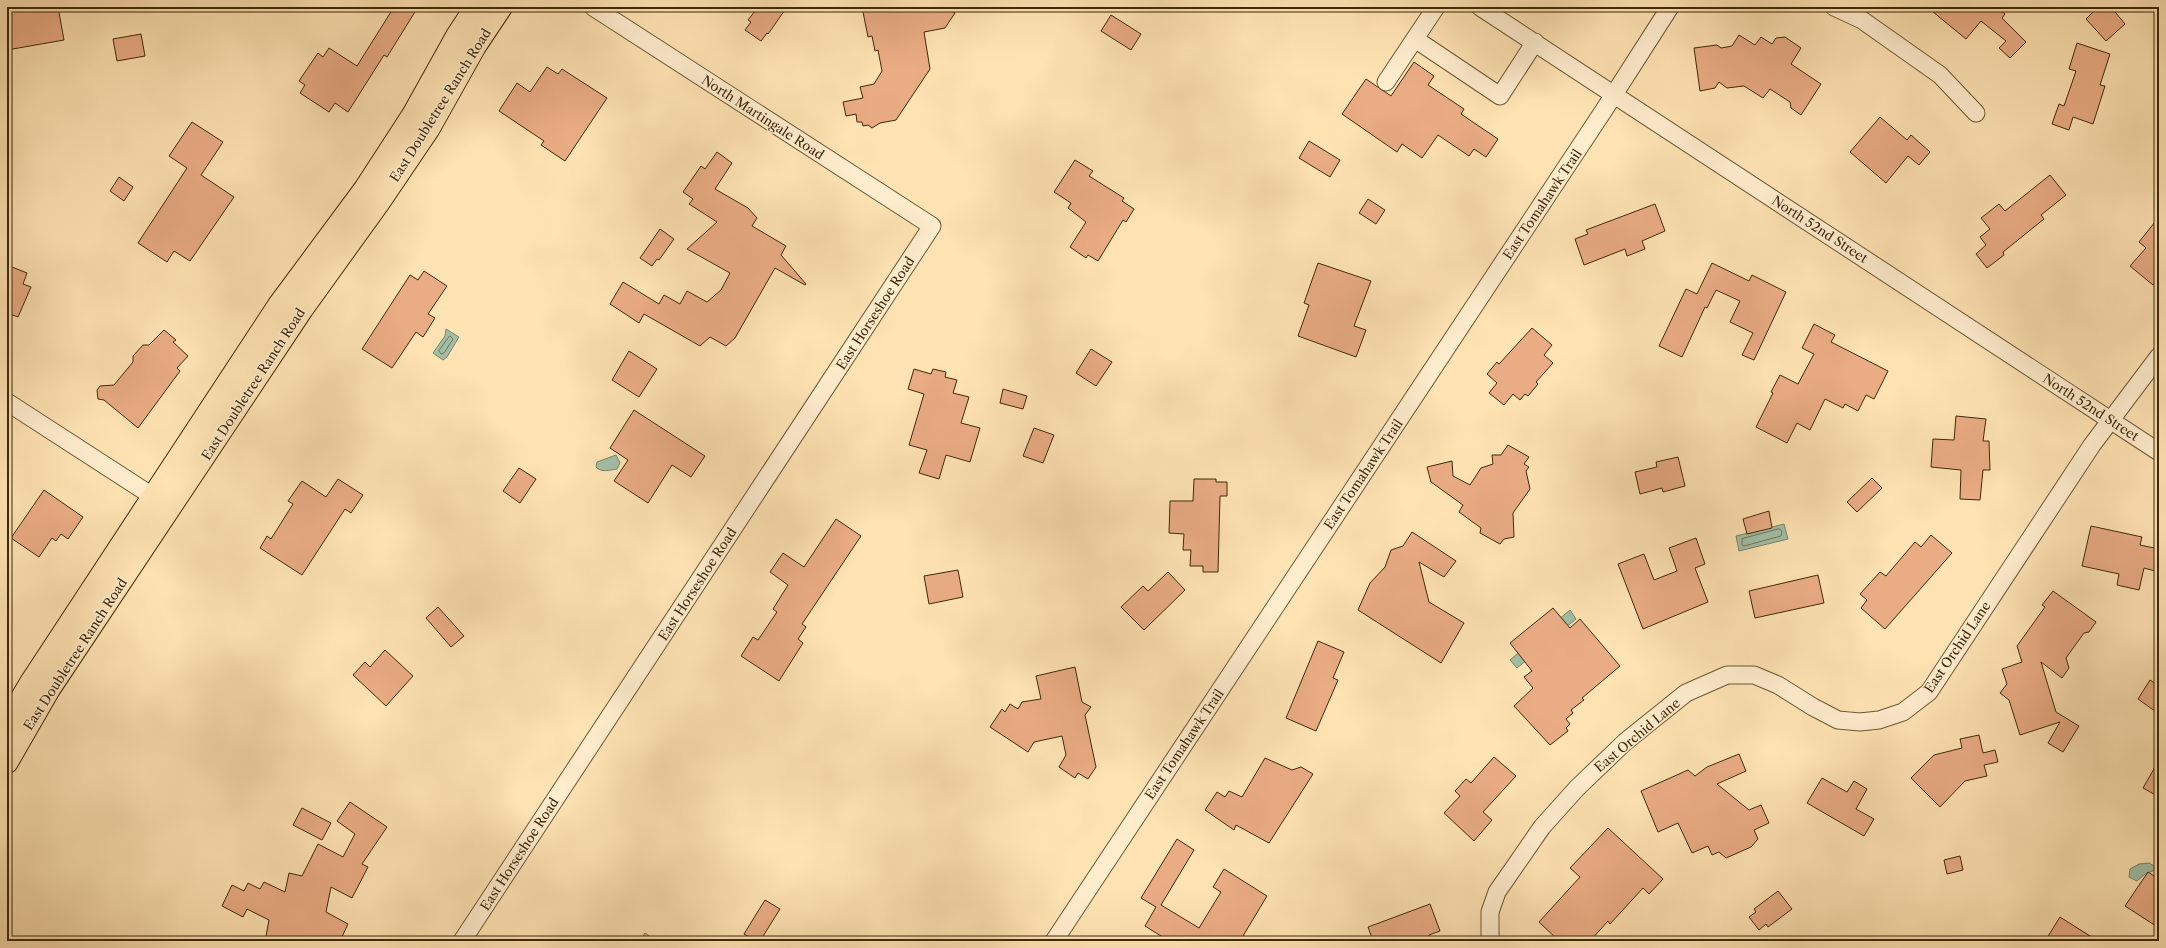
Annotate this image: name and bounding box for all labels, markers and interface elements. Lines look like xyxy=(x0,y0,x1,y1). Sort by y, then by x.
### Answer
street label: East Doubletree Ranch Road xyxy=(386,25,494,185)
street label: North Martingale Road xyxy=(699,71,827,163)
street label: East Tomahawk Trail xyxy=(1499,146,1585,262)
street label: North 52nd Street xyxy=(1769,192,1871,266)
street label: East Horseshoe Road xyxy=(833,254,918,372)
street label: East Doubletree Ranch Road xyxy=(198,305,308,463)
street label: North 52nd Street xyxy=(2040,370,2142,444)
street label: East Tomahawk Trail xyxy=(1320,416,1406,532)
street label: East Horseshoe Road xyxy=(655,525,740,643)
street label: East Doubletree Ranch Road xyxy=(20,575,130,733)
street label: East Orchid Lane xyxy=(1921,598,1993,696)
street label: East Tomahawk Trail xyxy=(1141,686,1227,802)
street label: East Orchid Lane xyxy=(1591,695,1683,775)
street label: East Horseshoe Road xyxy=(477,795,562,913)

